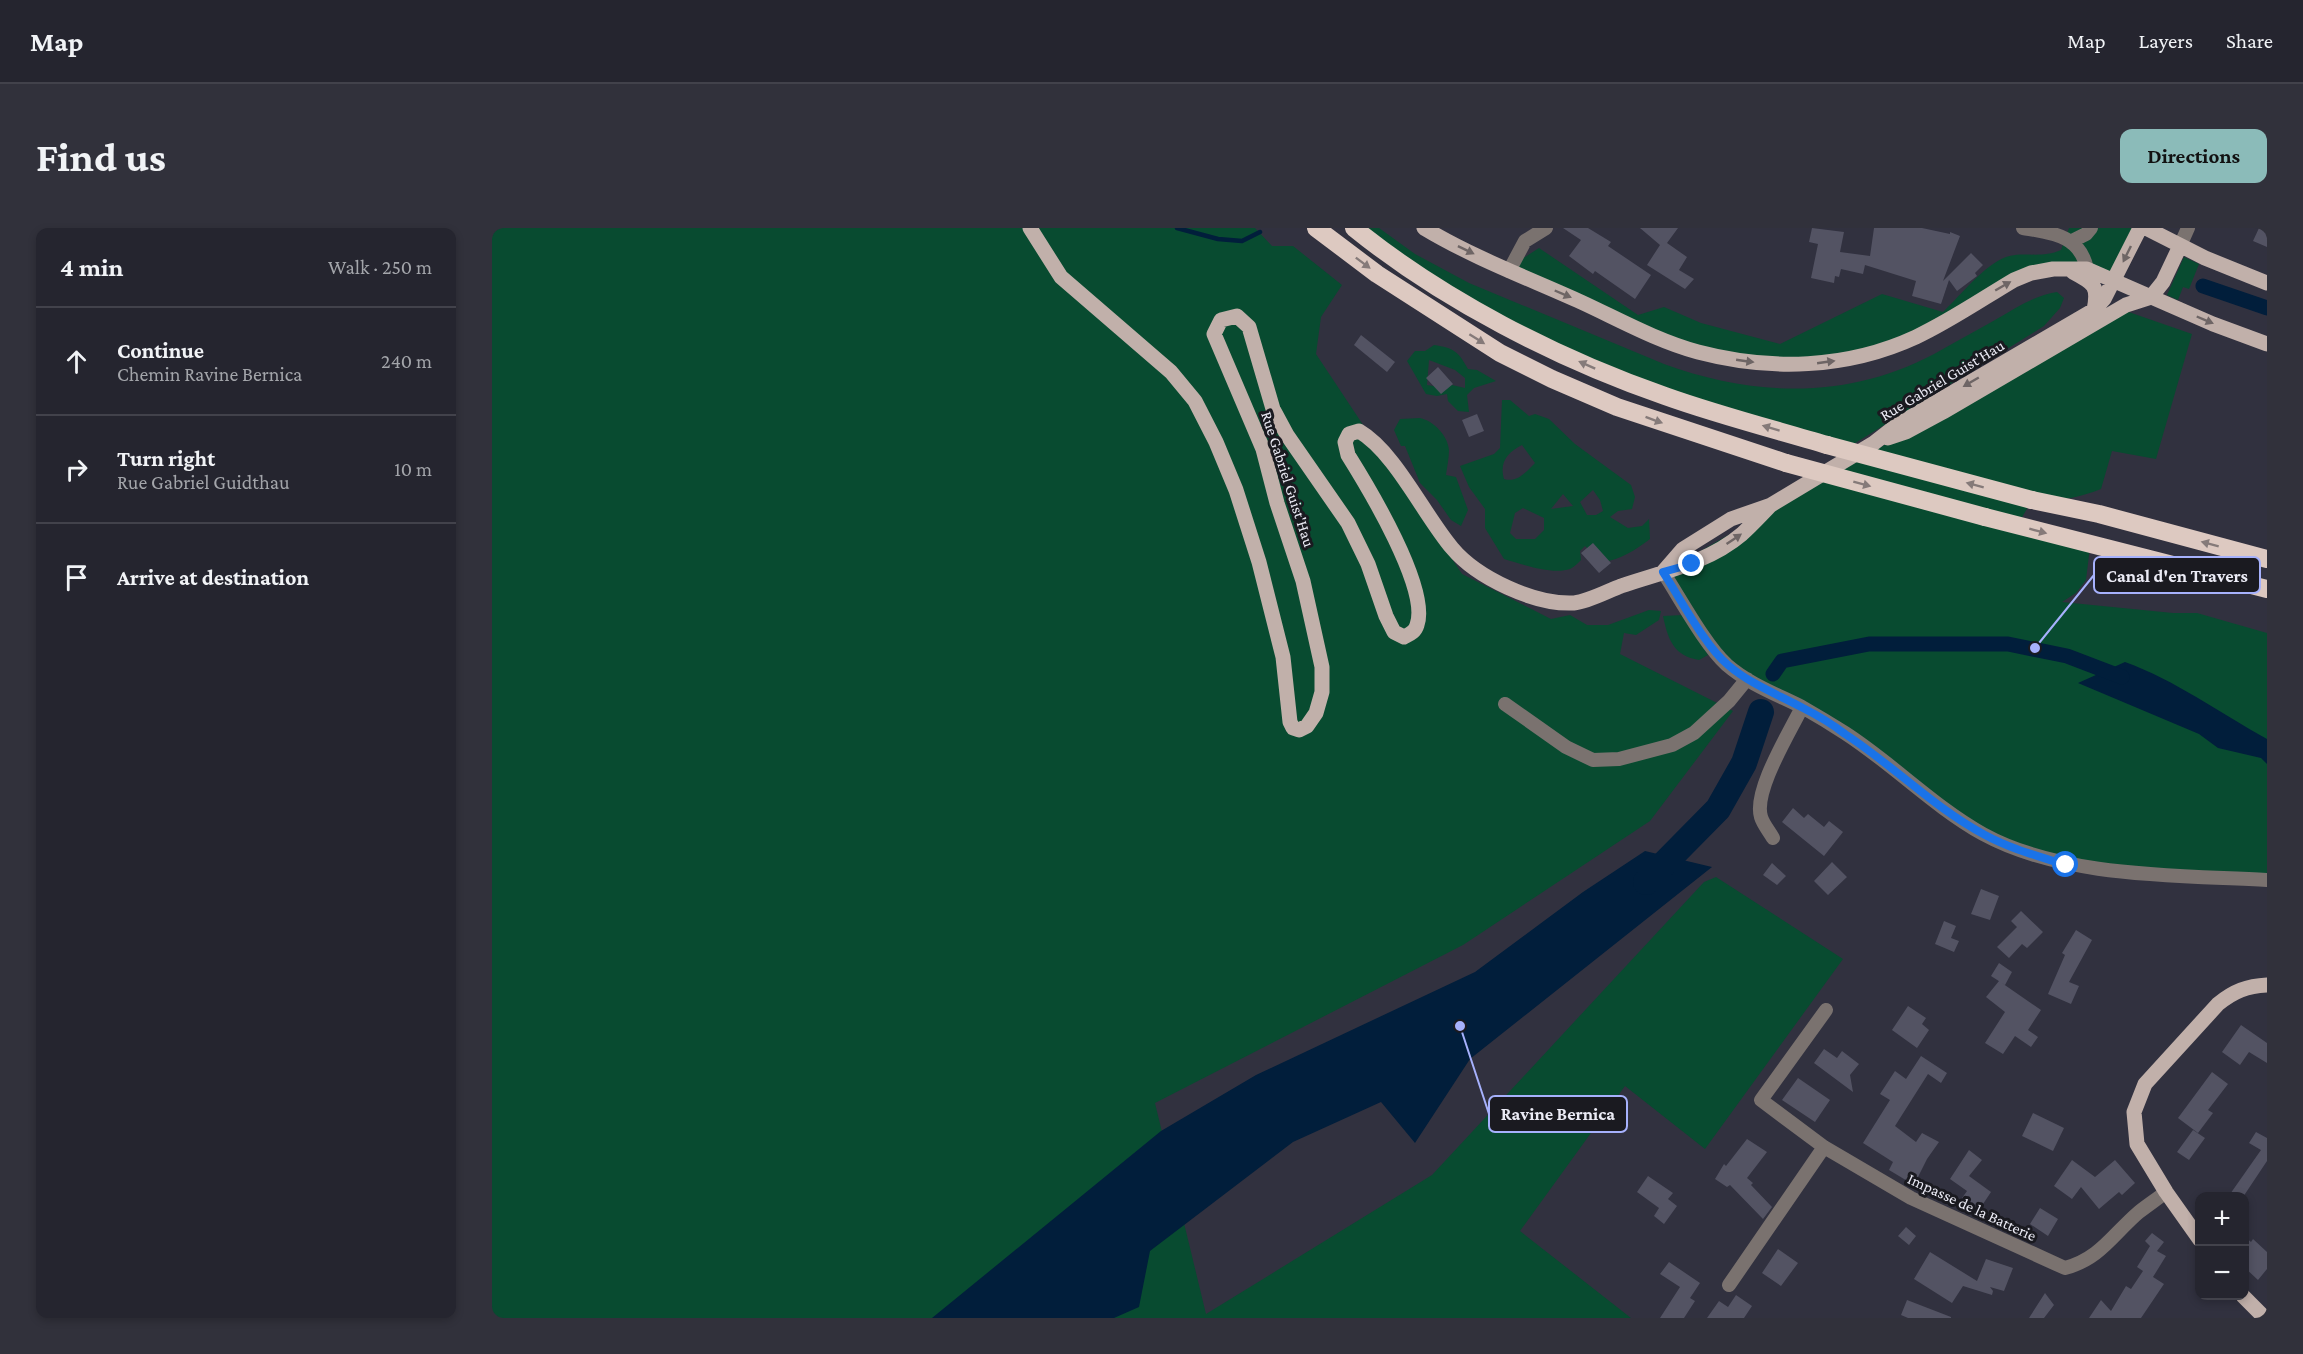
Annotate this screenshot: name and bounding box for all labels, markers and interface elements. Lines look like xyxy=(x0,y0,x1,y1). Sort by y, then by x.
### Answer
text: Map xyxy=(30,26,83,57)
text: Map xyxy=(2067,29,2106,53)
text: Layers xyxy=(2139,29,2193,53)
text: Share xyxy=(2226,29,2273,53)
button: Directions xyxy=(2120,129,2267,183)
text: Find us xyxy=(36,133,166,180)
one-way arrow xyxy=(2122,245,2132,262)
one-way arrow xyxy=(1458,246,1475,255)
text: 4 min xyxy=(60,253,124,282)
text: Walk · 250 m xyxy=(328,256,432,278)
one-way arrow xyxy=(1355,257,1370,269)
one-way arrow xyxy=(1995,281,2011,292)
one-way arrow xyxy=(1554,289,1572,299)
one-way arrow xyxy=(2196,315,2214,325)
one-way arrow xyxy=(1469,333,1485,344)
street label: Rue Gabriel Guist'Hau xyxy=(1877,336,2007,424)
text: Continue xyxy=(117,338,204,363)
icon: ahead xyxy=(60,345,93,378)
text: 240 m xyxy=(381,350,432,372)
one-way arrow xyxy=(1736,356,1755,365)
one-way arrow xyxy=(1816,358,1835,367)
one-way arrow xyxy=(1577,360,1595,370)
text: Chemin Ravine Bernica xyxy=(117,363,302,385)
one-way arrow xyxy=(1962,377,1979,387)
street label: Rue Gabriel Guist'Hau xyxy=(1258,409,1318,549)
one-way arrow xyxy=(1645,416,1663,425)
one-way arrow xyxy=(1762,423,1780,432)
text: Turn right xyxy=(117,446,215,471)
icon: right xyxy=(60,453,93,486)
text: 10 m xyxy=(394,458,432,480)
text: Rue Gabriel Guidthau xyxy=(117,471,290,493)
one-way arrow xyxy=(1966,479,1984,489)
one-way arrow xyxy=(1853,480,1871,489)
one-way arrow xyxy=(2029,527,2047,537)
one-way arrow xyxy=(1726,533,1742,545)
one-way arrow xyxy=(2201,539,2219,548)
route end xyxy=(1678,550,1704,576)
callout: Canal d'en Travers xyxy=(2094,557,2260,593)
icon: arrive xyxy=(60,561,93,594)
text: Arrive at destination xyxy=(117,565,309,590)
text: Canal d'en Travers xyxy=(2106,566,2248,586)
route start xyxy=(2052,851,2078,877)
callout: Ravine Bernica xyxy=(1489,1096,1627,1132)
text: Ravine Bernica xyxy=(1501,1104,1615,1124)
street label: Impasse de la Batterie xyxy=(1905,1170,2039,1245)
map controls xyxy=(2195,1192,2249,1300)
button: + xyxy=(2195,1192,2249,1246)
button: − xyxy=(2195,1246,2249,1300)

